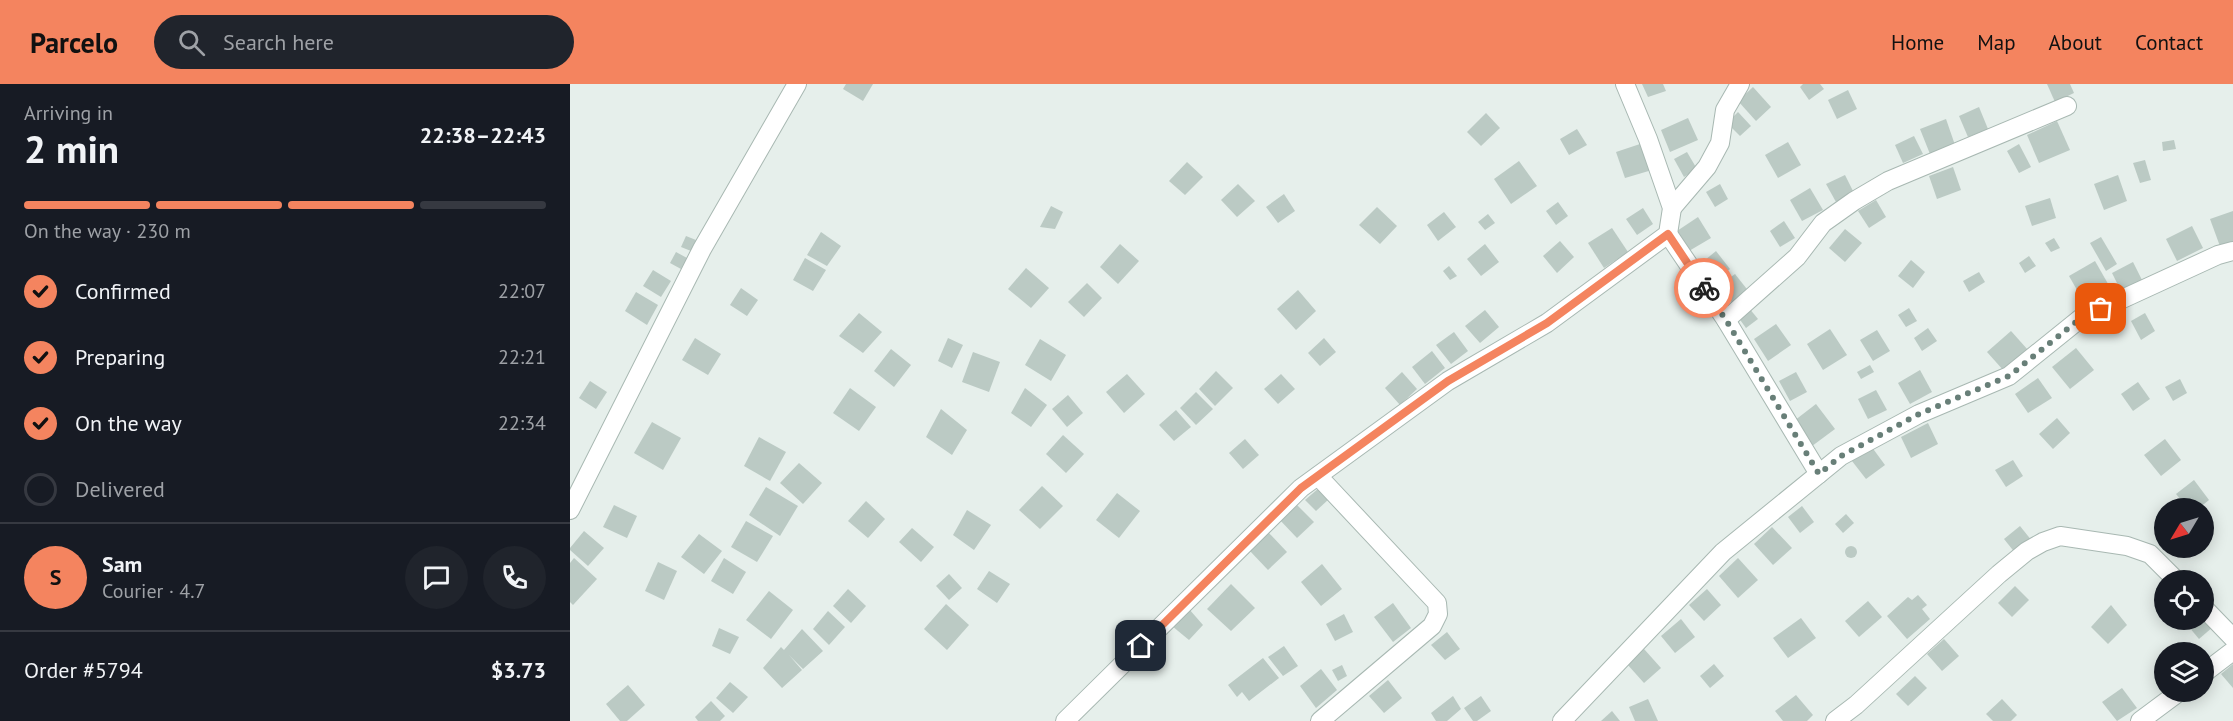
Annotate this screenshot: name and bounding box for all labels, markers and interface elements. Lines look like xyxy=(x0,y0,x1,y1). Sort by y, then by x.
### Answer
search box xyxy=(154,15,574,69)
text: Parcelo xyxy=(30,24,118,61)
icon: search xyxy=(175,26,208,59)
text: Search here xyxy=(223,28,334,56)
text: Home xyxy=(1891,29,1944,56)
text: Map xyxy=(1977,29,2016,56)
text: About xyxy=(2049,29,2102,56)
text: Contact xyxy=(2135,29,2203,56)
text: Arriving in xyxy=(24,100,113,126)
text: 22:38–22:43 xyxy=(420,121,546,149)
text: 2 min xyxy=(24,123,119,174)
text: On the way · 230 m xyxy=(24,218,191,244)
courier xyxy=(1674,258,1734,318)
icon: bike xyxy=(1688,272,1721,305)
icon: check xyxy=(24,275,57,308)
text: Confirmed xyxy=(75,277,171,305)
text: 22:07 xyxy=(498,278,546,304)
pin xyxy=(2075,283,2126,334)
icon: bag xyxy=(2084,292,2117,325)
icon: check xyxy=(24,341,57,374)
text: Preparing xyxy=(75,343,165,371)
text: 22:21 xyxy=(498,344,546,370)
icon: check xyxy=(24,407,57,440)
text: On the way xyxy=(75,409,182,437)
text: 22:34 xyxy=(498,410,546,436)
text: Delivered xyxy=(75,475,165,503)
north arrow xyxy=(2154,498,2214,558)
map controls xyxy=(2154,498,2214,702)
button: chat xyxy=(405,546,468,609)
button: phone xyxy=(483,546,546,609)
text: Sam xyxy=(102,550,142,578)
text: S xyxy=(50,563,61,591)
button: locate xyxy=(2154,570,2214,630)
text: Courier · 4.7 xyxy=(102,578,205,604)
pin xyxy=(1115,620,1166,671)
icon: home xyxy=(1124,629,1157,662)
button: layers xyxy=(2154,642,2214,702)
text: Order #5794 xyxy=(24,656,143,684)
text: $3.73 xyxy=(491,656,546,684)

